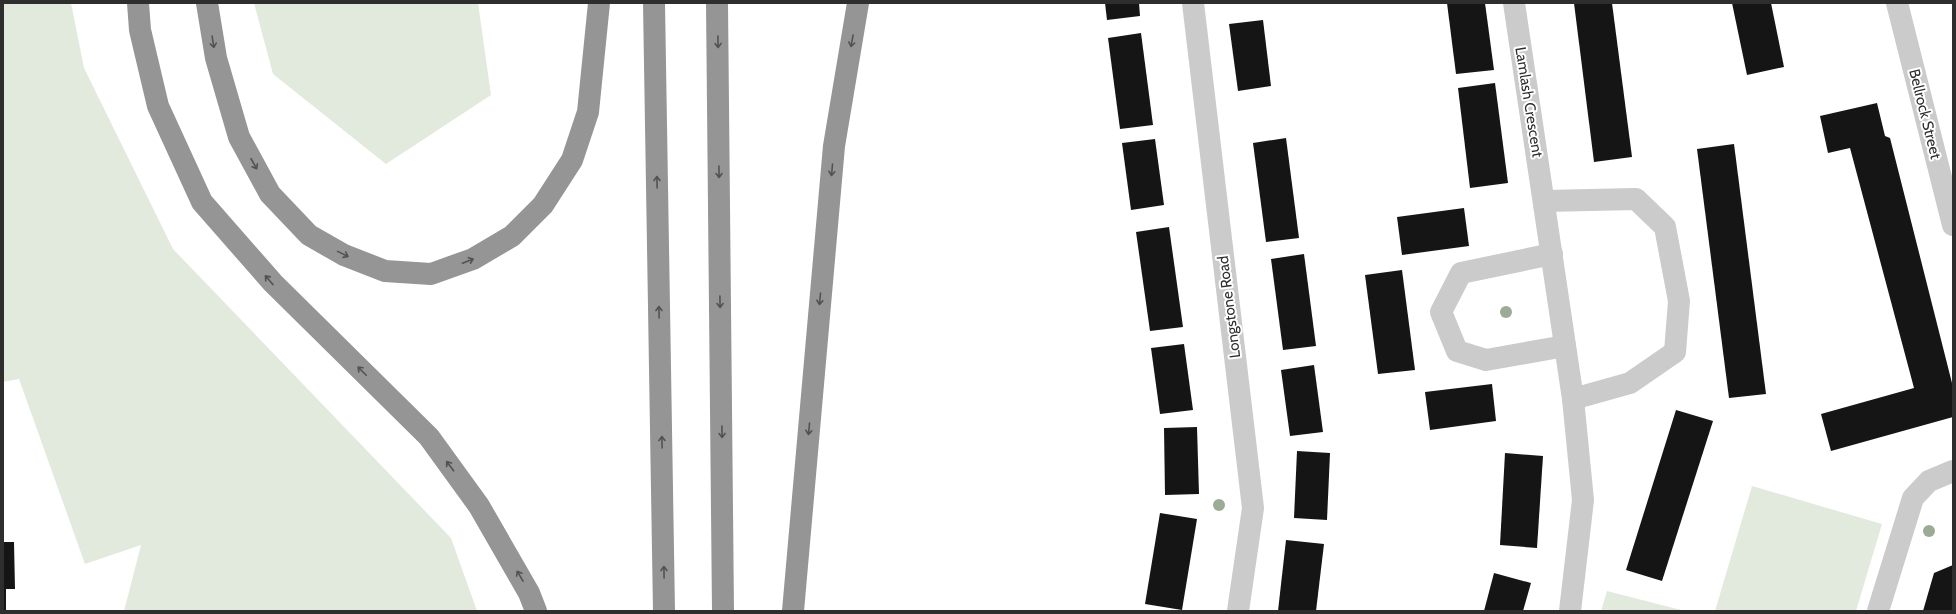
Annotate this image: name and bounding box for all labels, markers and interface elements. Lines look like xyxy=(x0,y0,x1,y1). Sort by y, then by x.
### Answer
one-way arrow xyxy=(209,35,217,48)
one-way arrow xyxy=(714,35,722,48)
one-way arrow xyxy=(847,35,855,48)
street label: Lamlash Crescent xyxy=(1511,45,1547,159)
street label: Bellrock Street xyxy=(1905,67,1945,161)
one-way arrow xyxy=(251,158,258,170)
one-way arrow xyxy=(828,163,835,176)
one-way arrow xyxy=(715,165,723,178)
one-way arrow xyxy=(653,176,661,189)
one-way arrow xyxy=(337,251,349,259)
street label: Longstone Road xyxy=(1214,255,1244,359)
one-way arrow xyxy=(461,256,473,264)
one-way arrow xyxy=(265,274,274,285)
one-way arrow xyxy=(817,292,824,305)
one-way arrow xyxy=(716,295,724,308)
one-way arrow xyxy=(656,306,663,319)
one-way arrow xyxy=(357,366,367,376)
one-way arrow xyxy=(805,422,812,435)
one-way arrow xyxy=(718,425,726,438)
one-way arrow xyxy=(658,436,665,449)
one-way arrow xyxy=(446,461,454,472)
one-way arrow xyxy=(660,566,668,579)
one-way arrow xyxy=(515,570,523,582)

